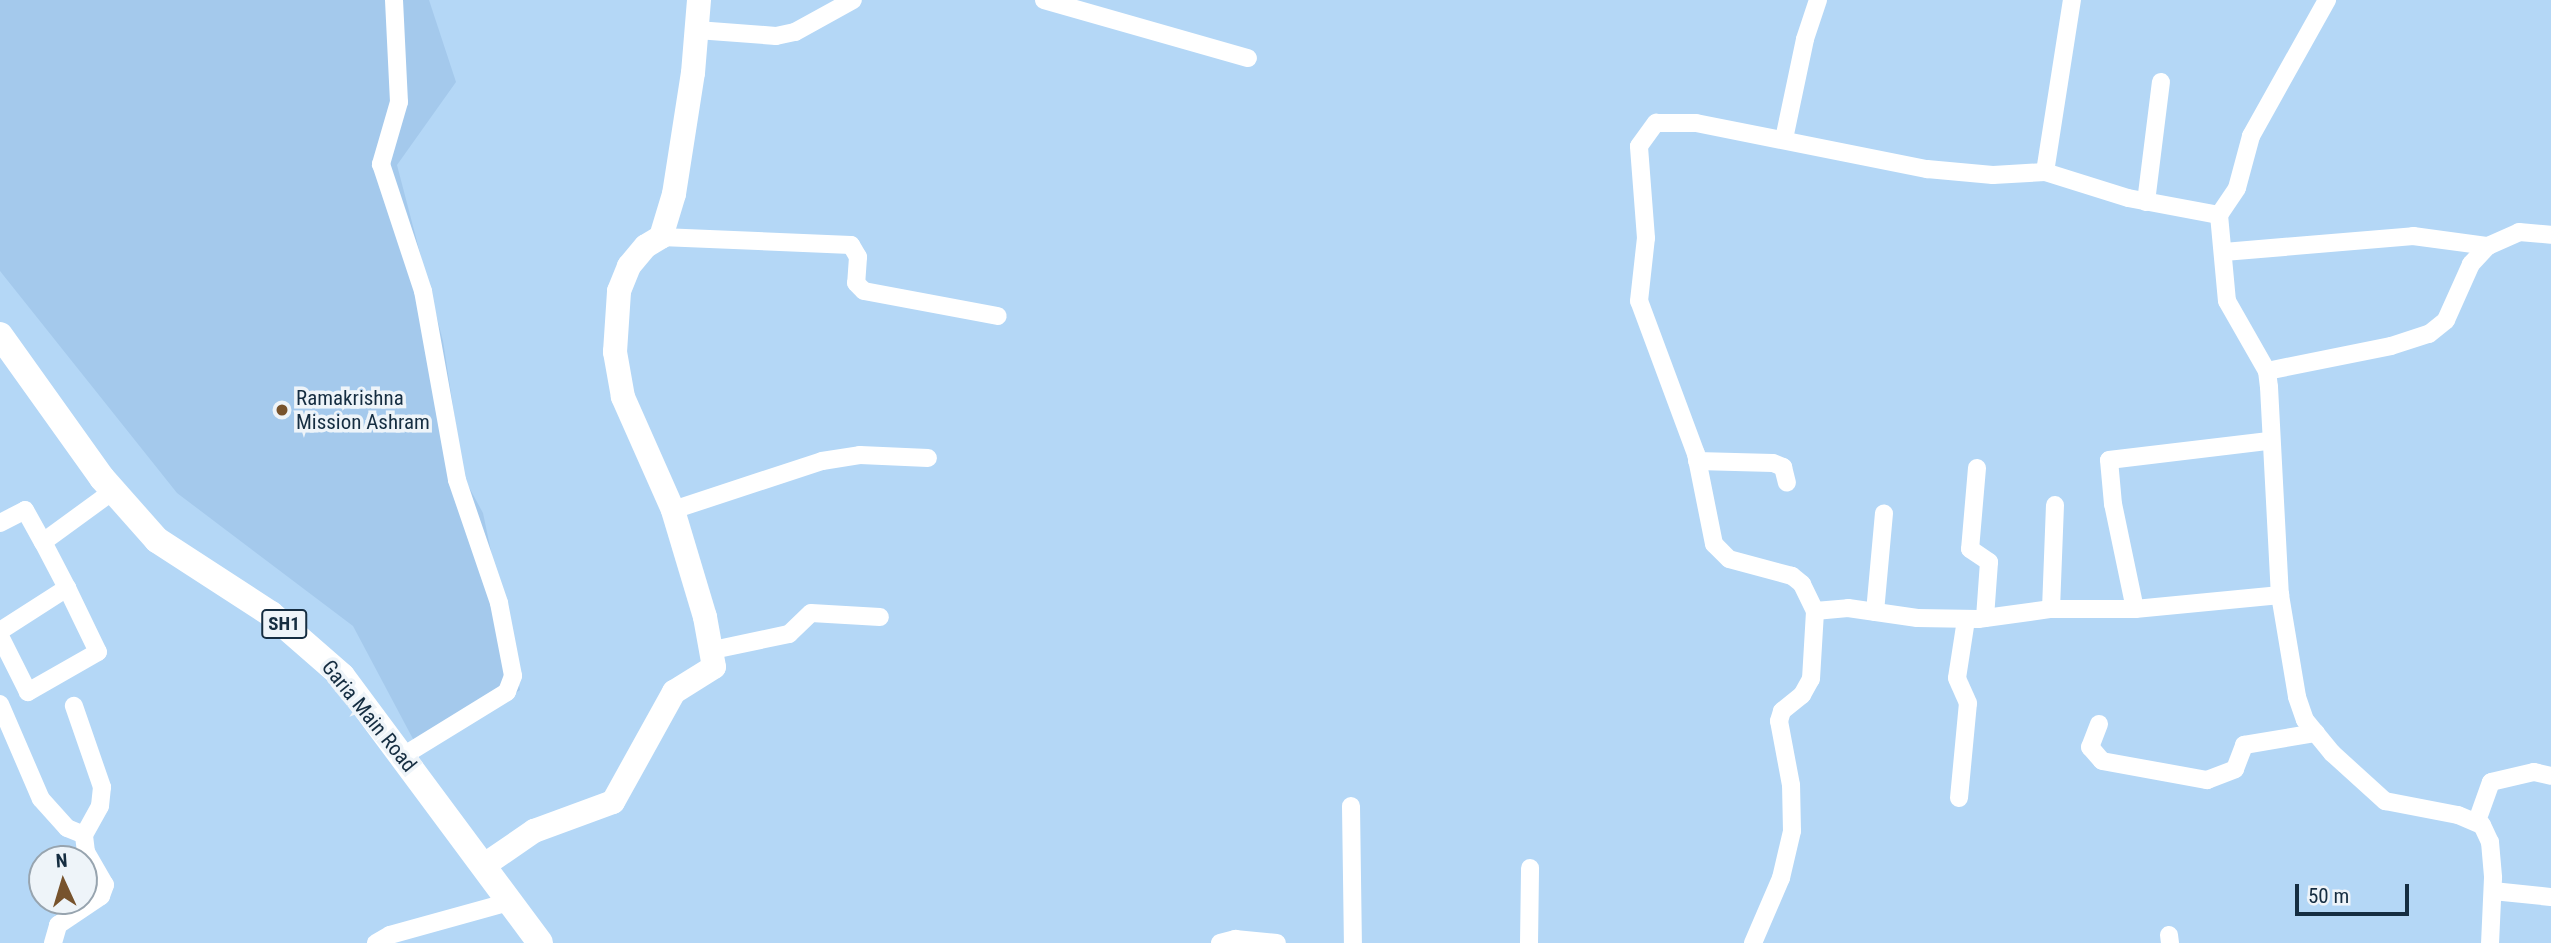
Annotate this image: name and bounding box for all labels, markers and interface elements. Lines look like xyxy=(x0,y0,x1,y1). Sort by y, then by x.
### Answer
place label: Ramakrishna Mission Ashram xyxy=(296,385,430,435)
marker: Ramakrishna Mission Ashram xyxy=(274,402,290,418)
road number: SH1 xyxy=(260,608,308,639)
street label: Garia Main Road xyxy=(316,655,422,777)
north arrow xyxy=(28,845,98,915)
text: N xyxy=(55,849,68,872)
scale bar xyxy=(2299,870,2413,914)
text: 50 m xyxy=(2308,884,2349,908)

